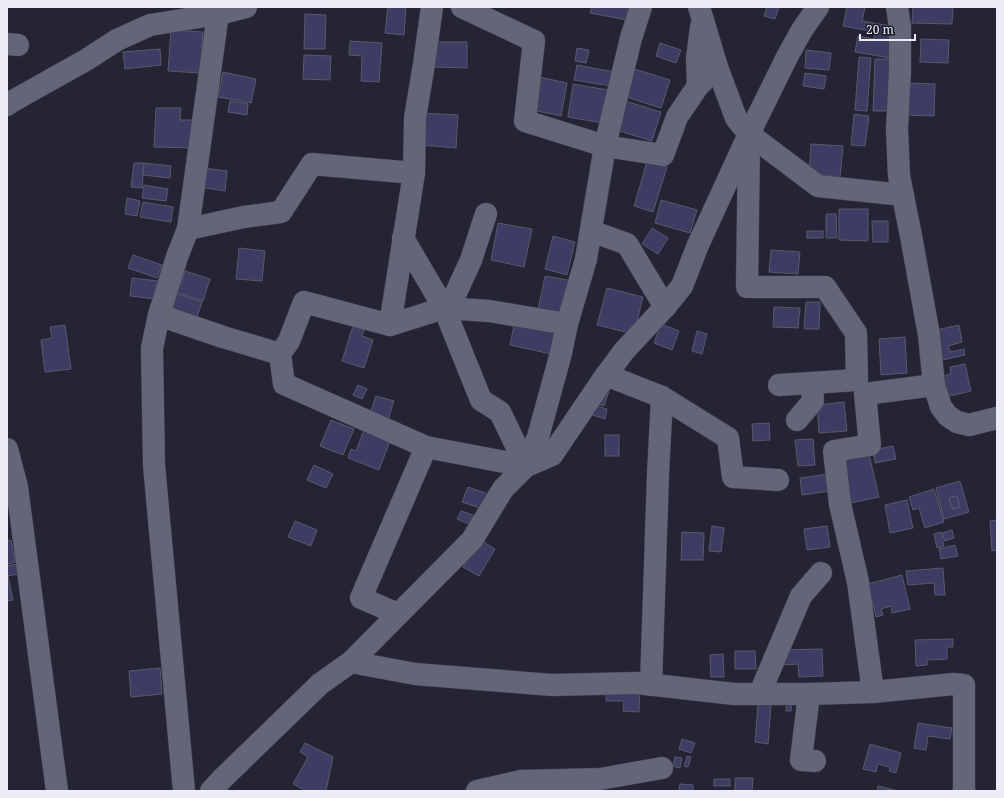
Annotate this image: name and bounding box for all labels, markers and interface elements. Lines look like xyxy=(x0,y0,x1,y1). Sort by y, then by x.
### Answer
scale bar xyxy=(860,16,915,42)
text: 20 m xyxy=(866,21,894,38)

